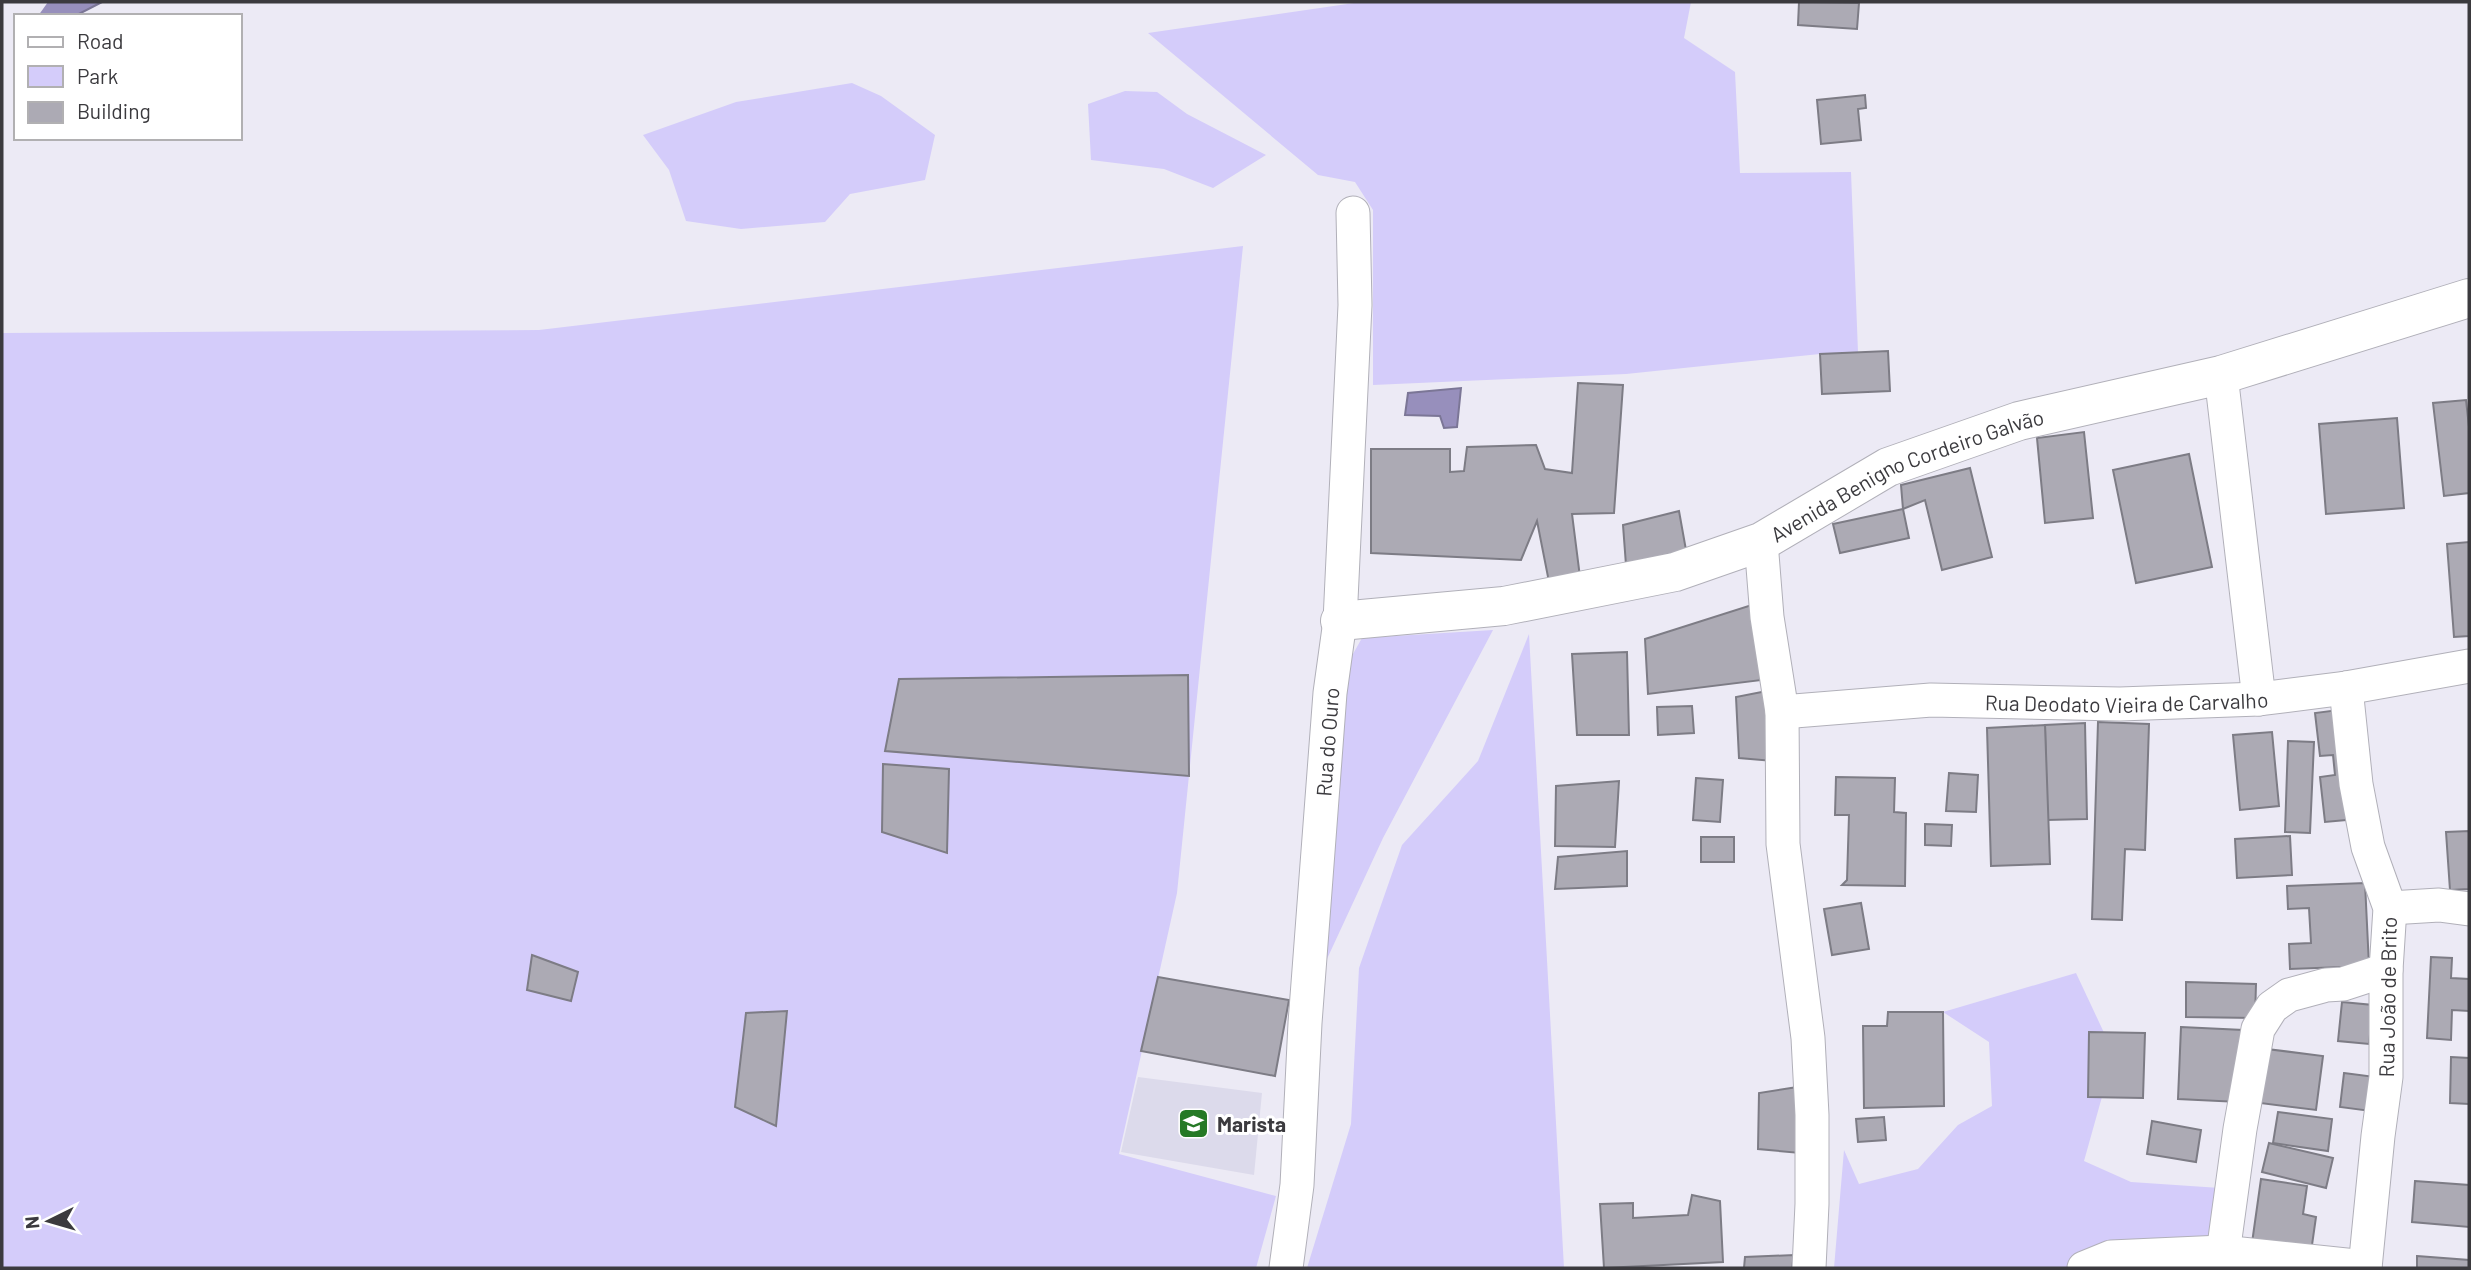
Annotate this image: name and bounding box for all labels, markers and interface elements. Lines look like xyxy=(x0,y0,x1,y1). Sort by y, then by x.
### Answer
legend xyxy=(14,14,242,140)
text: Road xyxy=(77,28,123,53)
text: Park xyxy=(77,63,118,88)
text: Building xyxy=(77,98,151,123)
street label: Avenida Benigno Cordeiro Galvão xyxy=(1766,403,2046,546)
street label: Rua do Ouro xyxy=(1310,685,1343,797)
street label: Rua Deodato Vieira de Carvalho xyxy=(1985,685,2269,717)
street label: Rua João de Brito xyxy=(2373,916,2401,1078)
school or university icon: Marista xyxy=(1177,1106,1211,1140)
place label: Marista xyxy=(1217,1111,1286,1136)
north arrow xyxy=(14,1186,84,1256)
text: N xyxy=(20,1215,44,1230)

